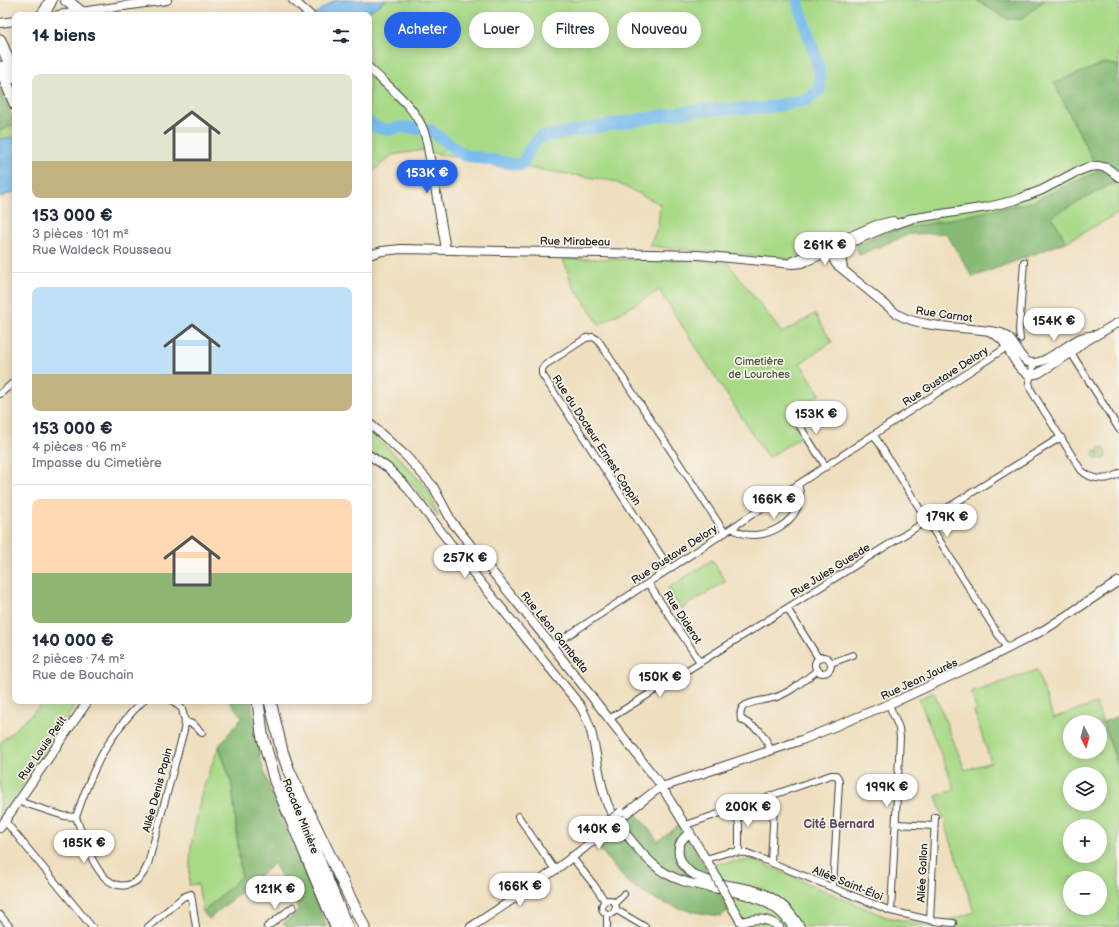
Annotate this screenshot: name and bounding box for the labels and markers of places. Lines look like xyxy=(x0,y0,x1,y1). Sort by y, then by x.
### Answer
pin: 153K € xyxy=(394,160,460,194)
pin: 261K € xyxy=(792,232,858,266)
pin: 154K € xyxy=(1021,308,1087,342)
pin: 153K € xyxy=(783,401,849,435)
pin: 166K € xyxy=(741,486,807,520)
pin: 179K € xyxy=(914,504,980,538)
pin: 257K € xyxy=(432,545,498,579)
pin: 150K € xyxy=(627,664,693,698)
pin: 199K € xyxy=(854,774,920,808)
pin: 200K € xyxy=(715,794,781,828)
pin: 140K € xyxy=(566,816,632,850)
pin: 185K € xyxy=(51,830,117,864)
pin: 166K € xyxy=(487,873,553,907)
pin: 121K € xyxy=(242,876,308,910)

